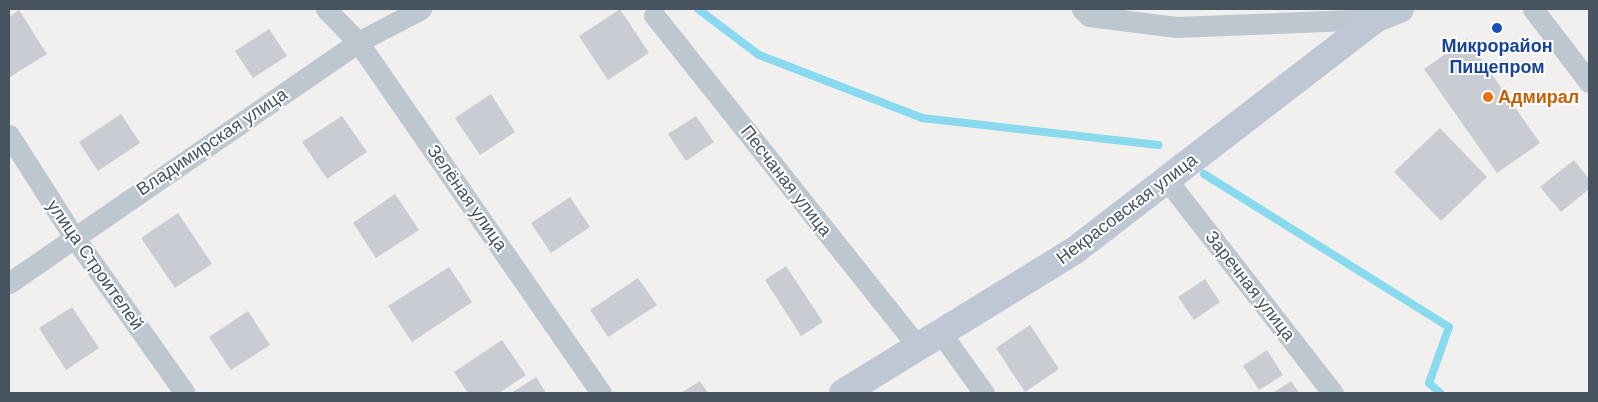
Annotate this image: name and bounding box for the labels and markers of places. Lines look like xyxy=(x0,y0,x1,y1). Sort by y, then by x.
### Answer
marker: Микрорайон Пищепром xyxy=(1491,22,1503,34)
place label: Микрорайон Пищепром xyxy=(1442,36,1552,78)
place label: Адмирал xyxy=(1498,86,1579,108)
marker: Адмирал xyxy=(1482,91,1494,103)

